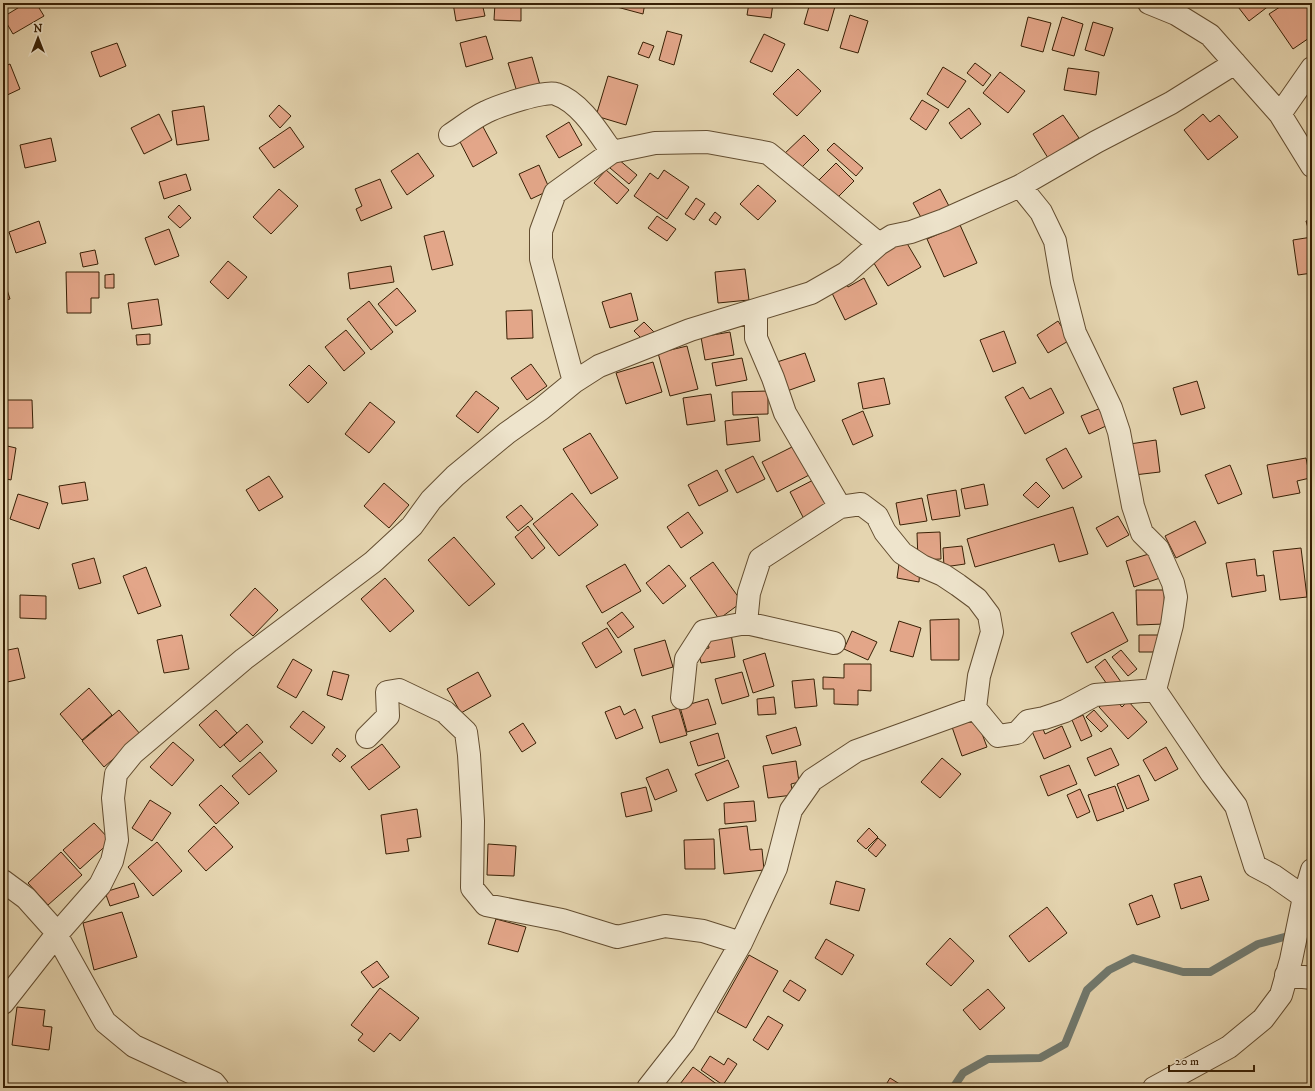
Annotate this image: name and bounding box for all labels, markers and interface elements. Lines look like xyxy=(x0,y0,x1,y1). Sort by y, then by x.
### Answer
north arrow xyxy=(18,18,58,58)
text: N xyxy=(33,22,43,36)
scale bar xyxy=(1169,1047,1254,1073)
text: 20 m xyxy=(1175,1054,1199,1069)

